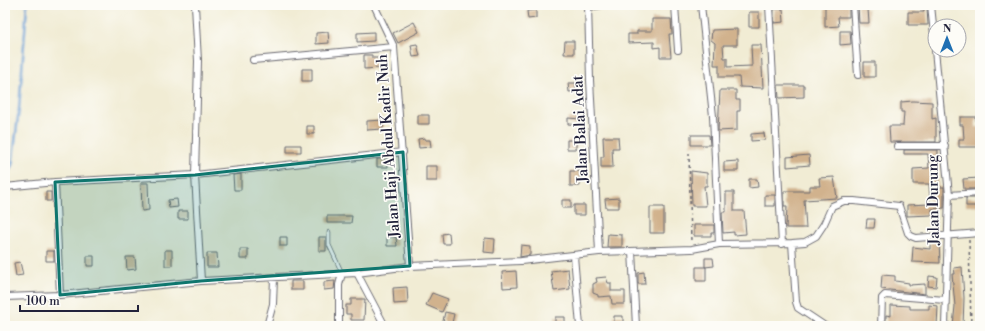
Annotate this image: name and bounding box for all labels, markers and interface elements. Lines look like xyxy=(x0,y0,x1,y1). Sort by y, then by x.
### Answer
north arrow xyxy=(927,18,967,58)
text: N xyxy=(943,22,952,36)
street label: Jalan Haji Abdul Kadir Nuh xyxy=(373,53,404,240)
street label: Jalan Balai Adat xyxy=(568,74,593,184)
street label: Jalan Durung xyxy=(923,154,944,246)
scale bar xyxy=(20,287,138,313)
text: 100 m xyxy=(26,294,60,309)

